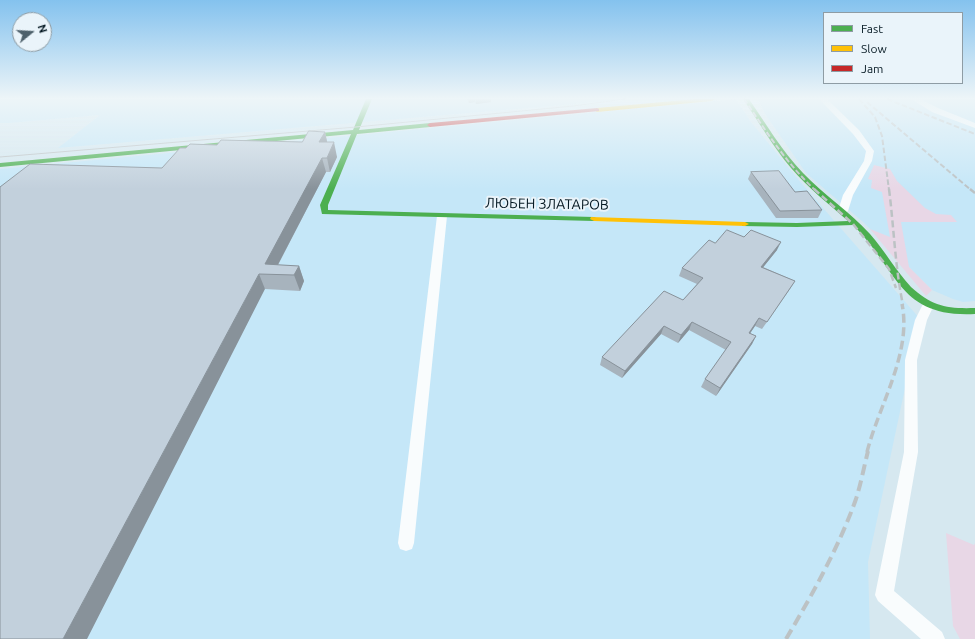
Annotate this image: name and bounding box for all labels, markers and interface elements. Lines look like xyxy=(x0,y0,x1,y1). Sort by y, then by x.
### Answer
north arrow xyxy=(12,12,52,52)
legend xyxy=(823,12,963,84)
text: Fast xyxy=(861,22,883,35)
text: N xyxy=(35,23,49,34)
text: Slow xyxy=(861,42,887,55)
text: Jam xyxy=(861,62,883,75)
street label: ЛЮБЕН ЗЛАТАРОВ xyxy=(485,195,609,213)

